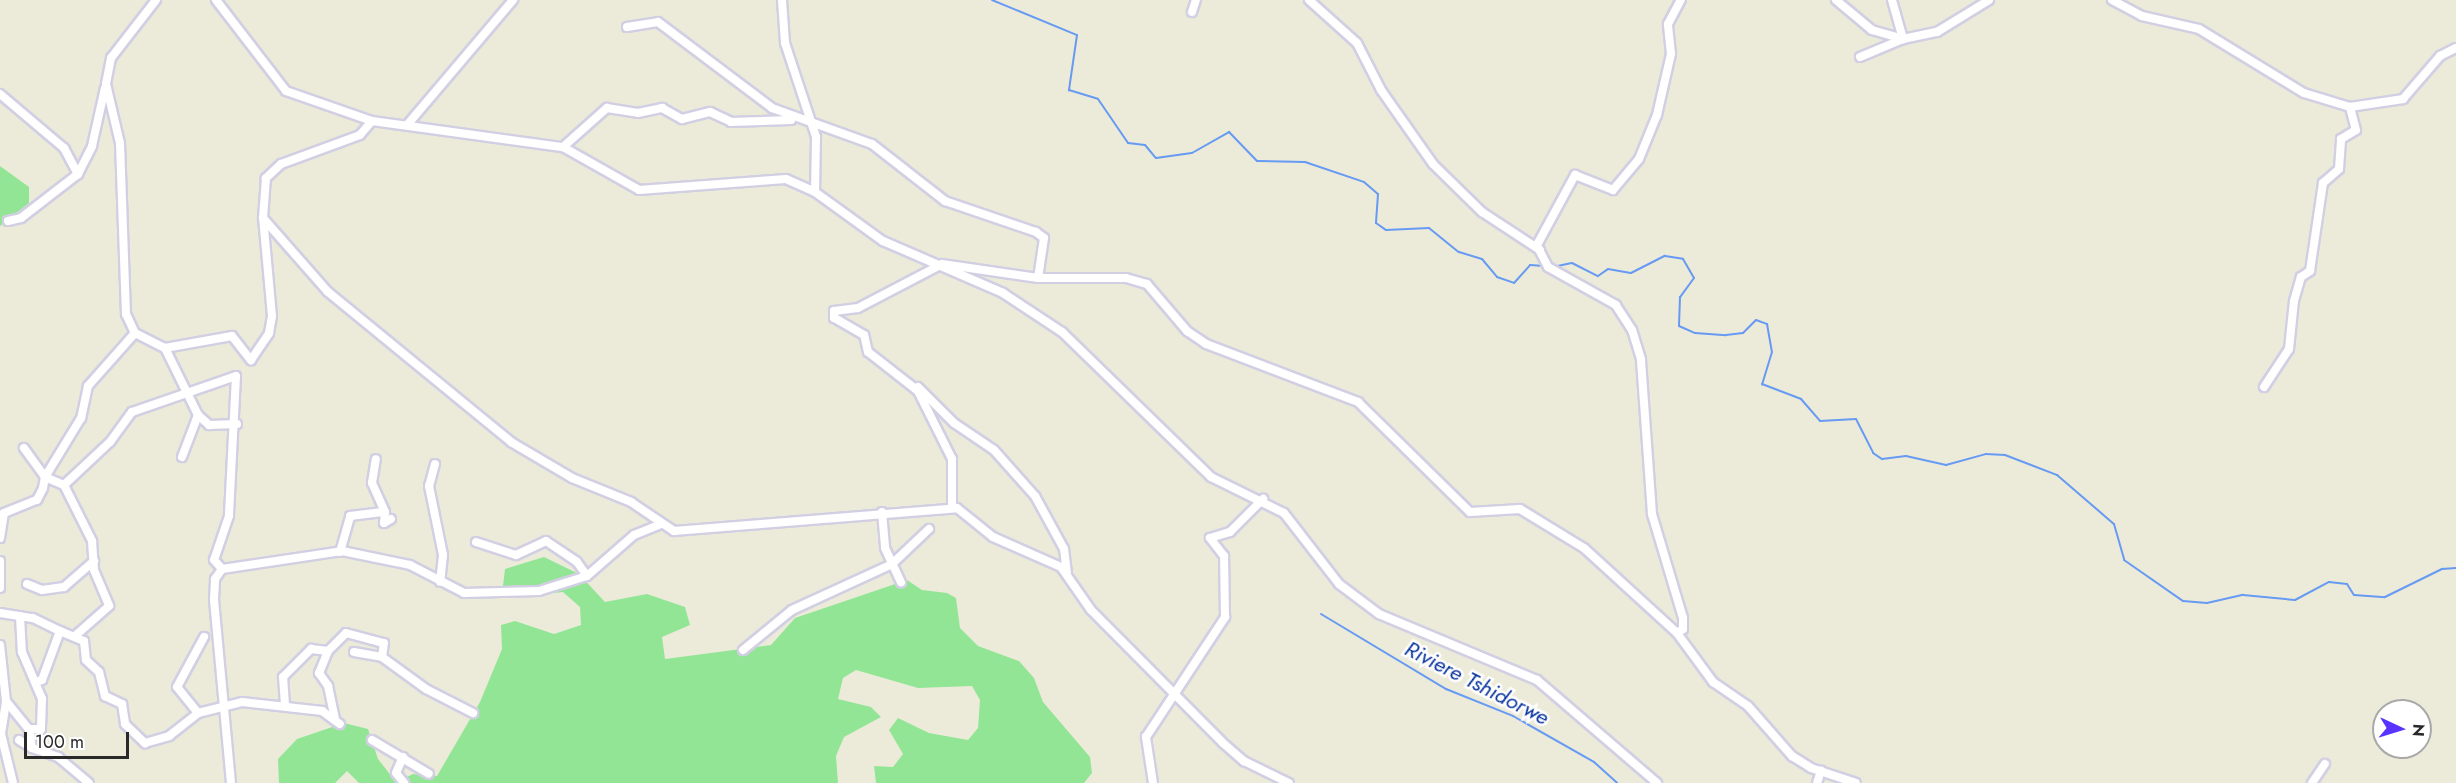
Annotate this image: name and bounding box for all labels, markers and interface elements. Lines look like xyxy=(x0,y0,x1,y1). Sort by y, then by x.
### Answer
water label: Riviere Tshidorwe xyxy=(1401,635,1553,731)
north arrow xyxy=(2372,699,2432,759)
scale bar xyxy=(27,720,132,758)
text: N xyxy=(2407,723,2430,737)
text: 100 m xyxy=(35,729,84,755)

